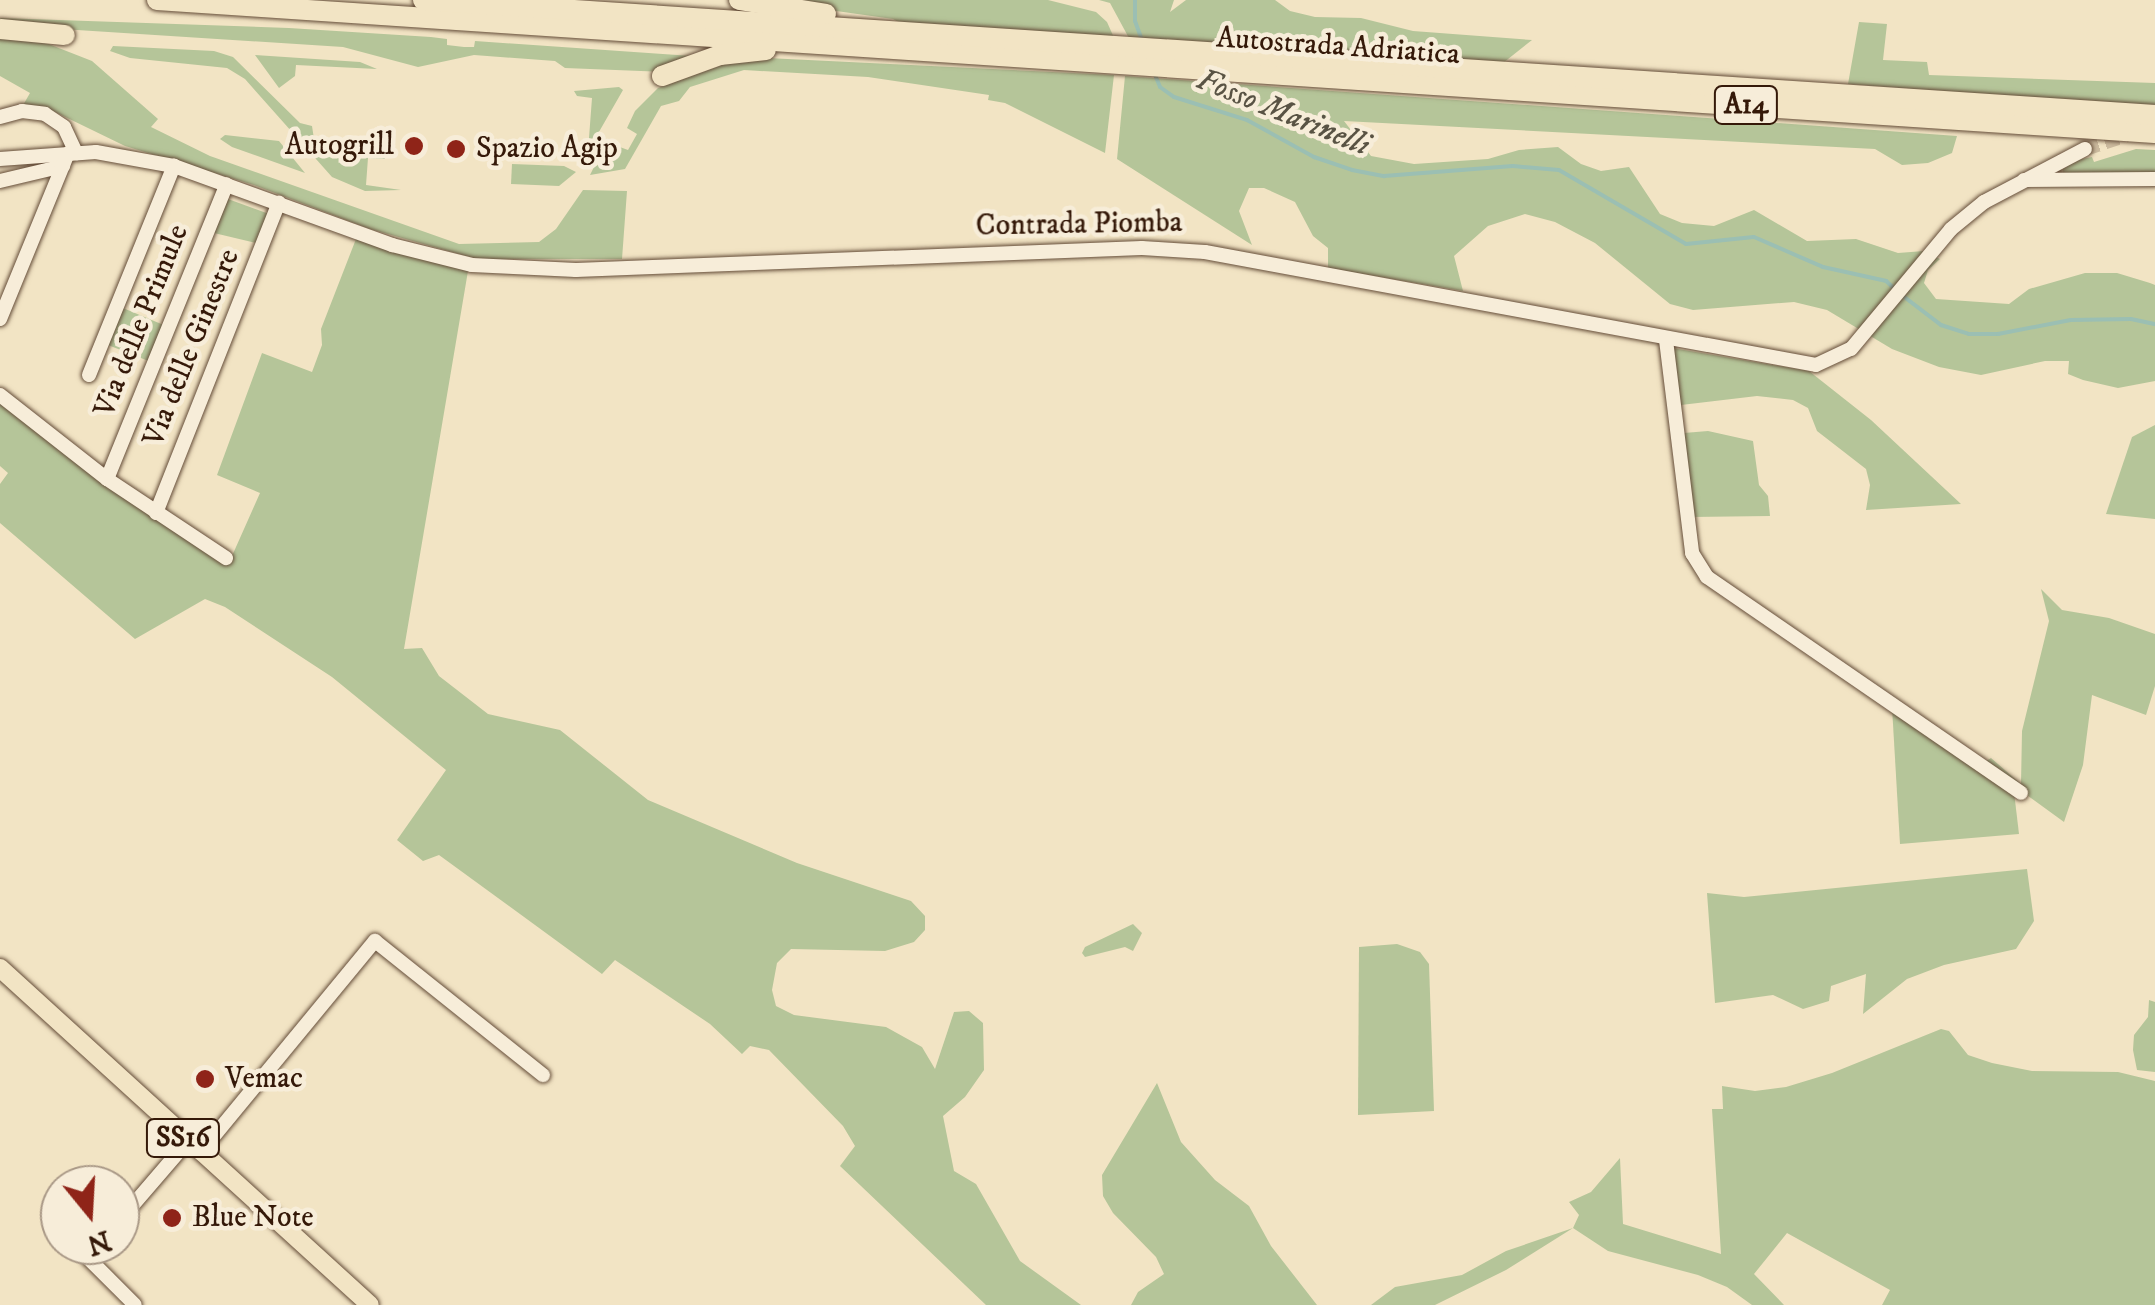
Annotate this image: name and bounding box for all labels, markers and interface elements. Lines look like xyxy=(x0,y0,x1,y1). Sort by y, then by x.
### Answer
street label: Autostrada Adriatica xyxy=(1215,21,1461,73)
water label: Fosso Marinelli xyxy=(1191,61,1375,165)
road number: A14 xyxy=(1714,82,1778,128)
place label: Autogrill xyxy=(285,128,394,164)
place label: Spazio Agip xyxy=(476,131,618,167)
marker: Autogrill xyxy=(403,135,425,157)
marker: Spazio Agip xyxy=(445,138,467,160)
street label: Contrada Piomba xyxy=(975,205,1183,245)
street label: Via delle Primule xyxy=(87,220,197,422)
street label: Via delle Ginestre xyxy=(136,244,248,452)
place label: Vemac xyxy=(225,1061,303,1097)
marker: Vemac xyxy=(194,1068,216,1090)
road number: SS16 xyxy=(146,1115,220,1161)
north arrow xyxy=(40,1165,140,1265)
place label: Blue Note xyxy=(192,1200,314,1236)
marker: Blue Note xyxy=(161,1207,183,1229)
text: N xyxy=(82,1222,115,1262)

